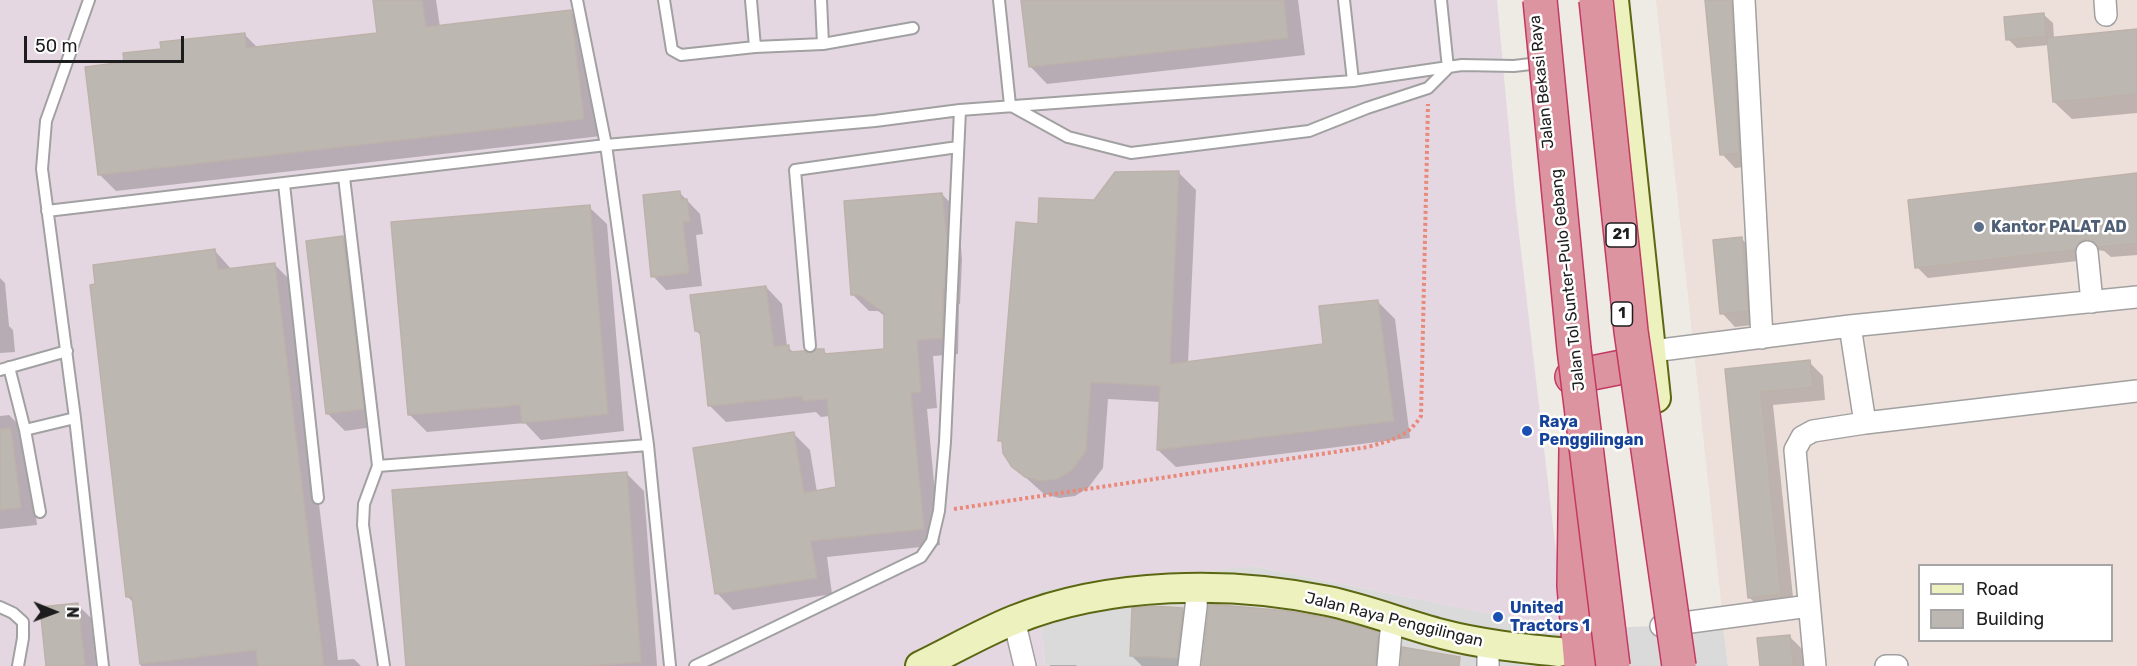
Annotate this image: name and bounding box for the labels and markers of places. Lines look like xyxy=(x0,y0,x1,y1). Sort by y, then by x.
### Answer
place label: Kantor PALAT AD xyxy=(1991,217,2127,237)
marker: Kantor PALAT AD xyxy=(1972,220,1986,234)
place label: Raya Penggilingan xyxy=(1539,412,1644,450)
marker: Raya Penggilingan xyxy=(1520,424,1534,438)
place label: United Tractors 1 xyxy=(1510,598,1590,636)
marker: United Tractors 1 xyxy=(1491,610,1505,624)

